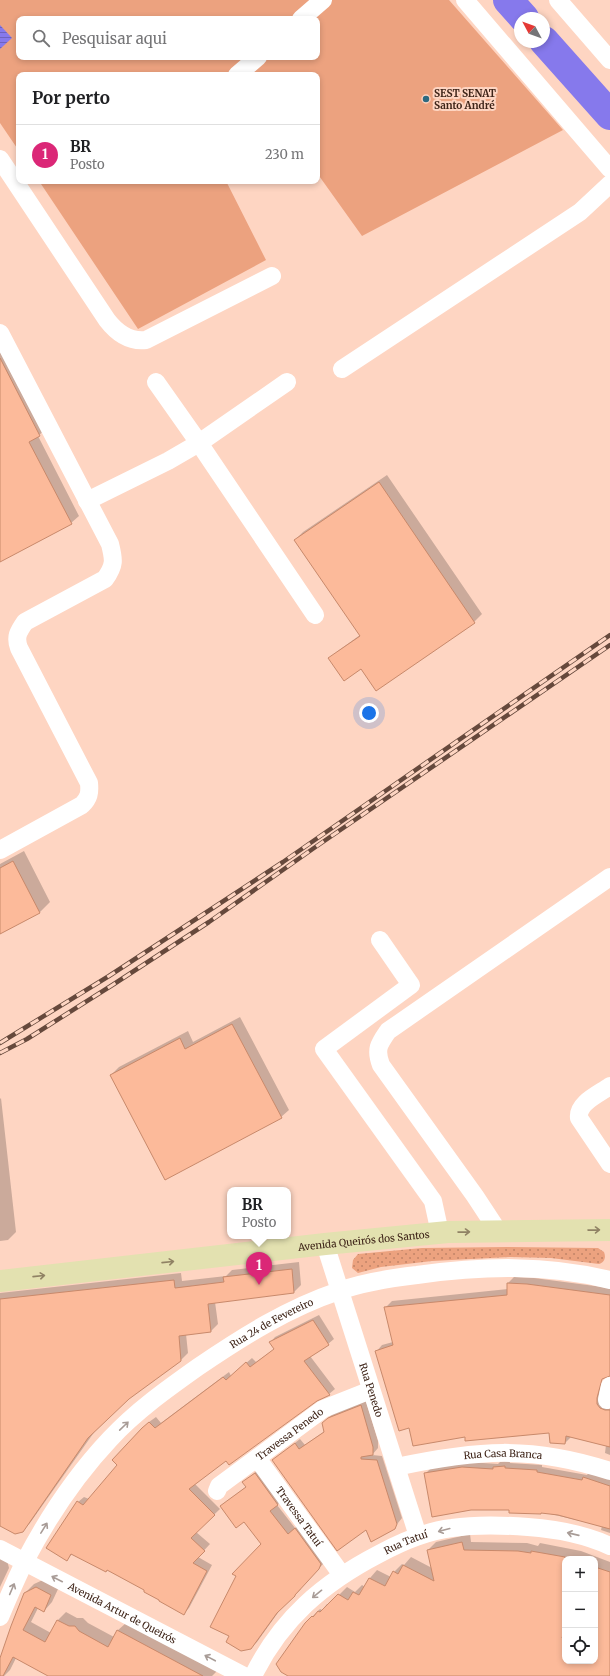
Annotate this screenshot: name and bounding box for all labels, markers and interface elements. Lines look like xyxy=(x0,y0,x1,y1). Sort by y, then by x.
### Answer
north arrow xyxy=(514,12,550,48)
search box xyxy=(16,16,320,60)
icon: search xyxy=(30,27,52,49)
text: Pesquisar aqui xyxy=(62,29,167,48)
text: Por perto xyxy=(32,87,110,109)
place label: SEST SENAT Santo André xyxy=(434,87,496,112)
marker: SEST SENAT Santo André xyxy=(421,94,431,104)
text: BR xyxy=(70,137,91,156)
text: 1 xyxy=(42,146,48,163)
text: 230 m xyxy=(265,146,304,163)
text: Posto xyxy=(70,156,104,173)
your location xyxy=(359,703,379,723)
popup xyxy=(227,1187,291,1239)
text: BR xyxy=(242,1195,263,1214)
text: Posto xyxy=(242,1214,276,1231)
street label: Avenida Queirós dos Santos xyxy=(296,1227,430,1254)
one-way arrow xyxy=(587,1227,600,1234)
one-way arrow xyxy=(457,1228,470,1236)
pin: 1 xyxy=(246,1252,272,1285)
one-way arrow xyxy=(161,1258,174,1266)
one-way arrow xyxy=(32,1273,45,1280)
street label: Rua 24 de Fevereiro xyxy=(227,1295,315,1351)
street label: Rua Penedo xyxy=(357,1361,386,1419)
street label: Travessa Penedo xyxy=(253,1405,326,1463)
one-way arrow xyxy=(119,1421,129,1431)
street label: Rua Casa Branca xyxy=(463,1446,544,1462)
street label: Travessa Tatuí xyxy=(273,1484,326,1549)
one-way arrow xyxy=(40,1523,48,1534)
one-way arrow xyxy=(438,1526,451,1534)
street label: Rua Tatuí xyxy=(381,1527,430,1557)
one-way arrow xyxy=(567,1529,580,1537)
map controls xyxy=(562,1556,598,1664)
button: + xyxy=(562,1556,598,1592)
one-way arrow xyxy=(51,1574,63,1582)
street label: Avenida Artur de Queirós xyxy=(65,1579,179,1646)
one-way arrow xyxy=(9,1584,16,1596)
one-way arrow xyxy=(311,1590,322,1598)
button: − xyxy=(562,1592,598,1628)
button: locate xyxy=(562,1628,598,1664)
one-way arrow xyxy=(204,1654,216,1661)

